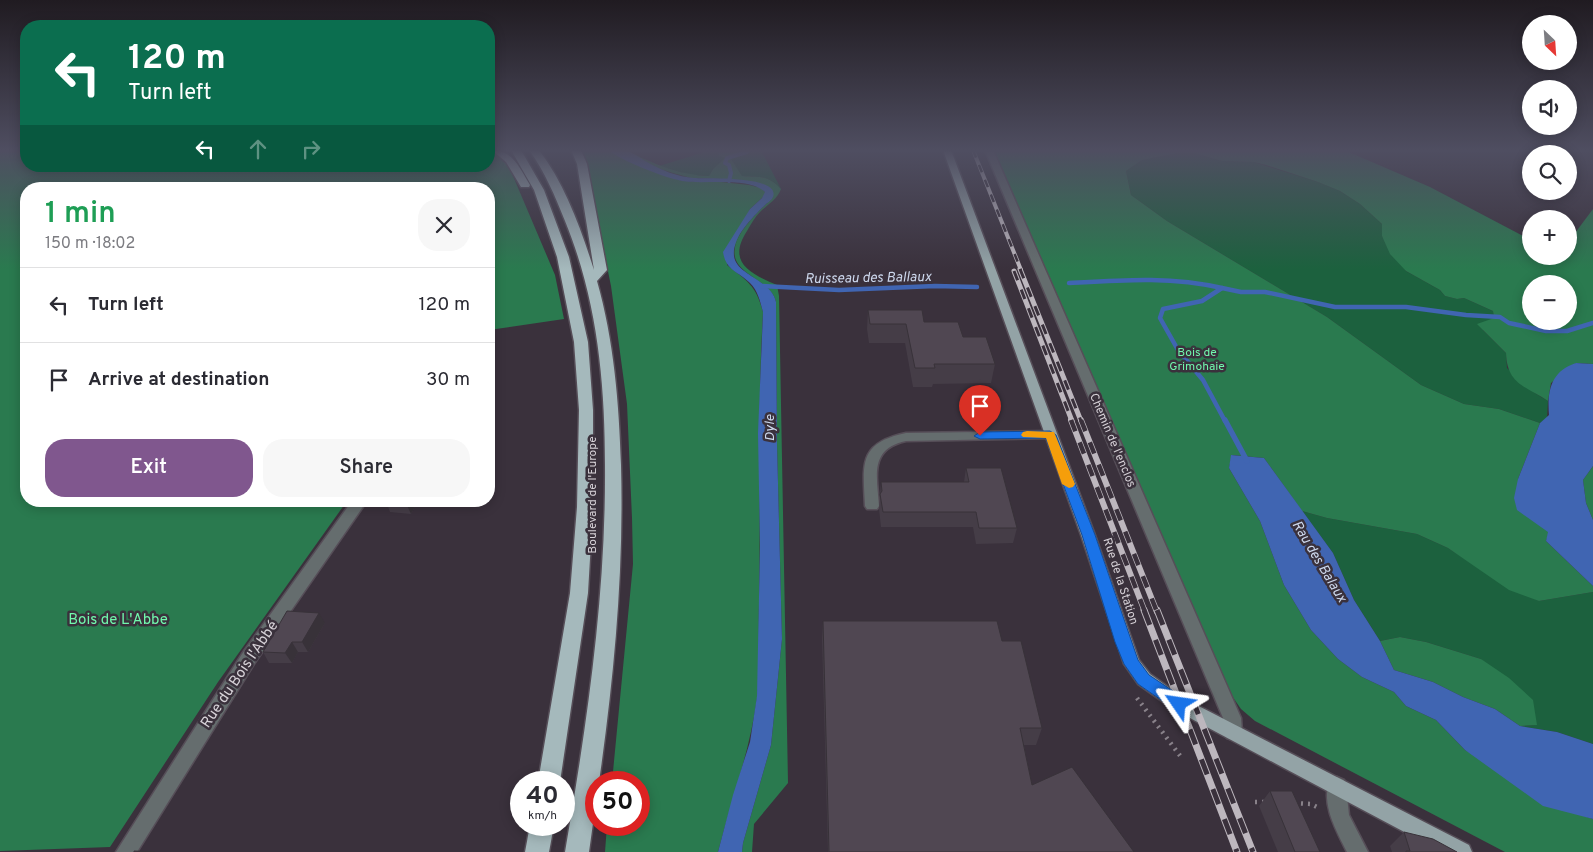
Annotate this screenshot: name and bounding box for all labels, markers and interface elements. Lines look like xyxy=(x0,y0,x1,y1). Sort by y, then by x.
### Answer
north arrow xyxy=(1522,15,1578,70)
map controls xyxy=(1522,15,1577,330)
text: 120 m xyxy=(128,37,226,81)
icon: left xyxy=(45,40,110,105)
text: Turn left xyxy=(128,80,211,107)
button: sound xyxy=(1522,80,1577,135)
icon: left xyxy=(191,135,219,163)
icon: ahead xyxy=(244,135,272,163)
icon: right xyxy=(297,135,325,163)
button: search xyxy=(1522,145,1577,200)
text: 1 min xyxy=(45,196,116,233)
button: close xyxy=(418,199,470,251)
button: + xyxy=(1522,210,1577,265)
text: 150 m · 18:02 xyxy=(45,234,135,254)
water label: Ruisseau des Ballaux xyxy=(805,269,932,288)
button: − xyxy=(1522,275,1577,330)
icon: left xyxy=(45,291,73,319)
text: Turn left xyxy=(88,293,164,317)
text: 120 m xyxy=(419,293,470,317)
park label: Bois de Grimohaie xyxy=(1169,345,1225,375)
icon: arrive xyxy=(45,366,73,394)
text: Arrive at destination xyxy=(88,368,269,392)
text: 30 m xyxy=(426,368,470,392)
pin xyxy=(959,385,1001,436)
street label: Chemin de l'enclos xyxy=(1085,391,1139,490)
icon: arrive xyxy=(966,392,994,420)
water label: Dyle xyxy=(762,414,779,442)
street label: Boulevard de l'Europe xyxy=(585,436,601,554)
button: Exit xyxy=(45,439,253,497)
button: Share xyxy=(263,439,470,497)
water label: Rau des Balaux xyxy=(1288,518,1350,607)
street label: Rue de la Station xyxy=(1098,536,1142,627)
park label: Bois de L'Abbe xyxy=(68,611,168,630)
street label: Rue du Bois l'Abbé xyxy=(197,618,283,732)
position arrow xyxy=(1152,677,1204,729)
speed limit sign: 50 xyxy=(585,771,650,836)
text: 40 xyxy=(526,781,559,813)
text: km/h xyxy=(528,808,557,824)

